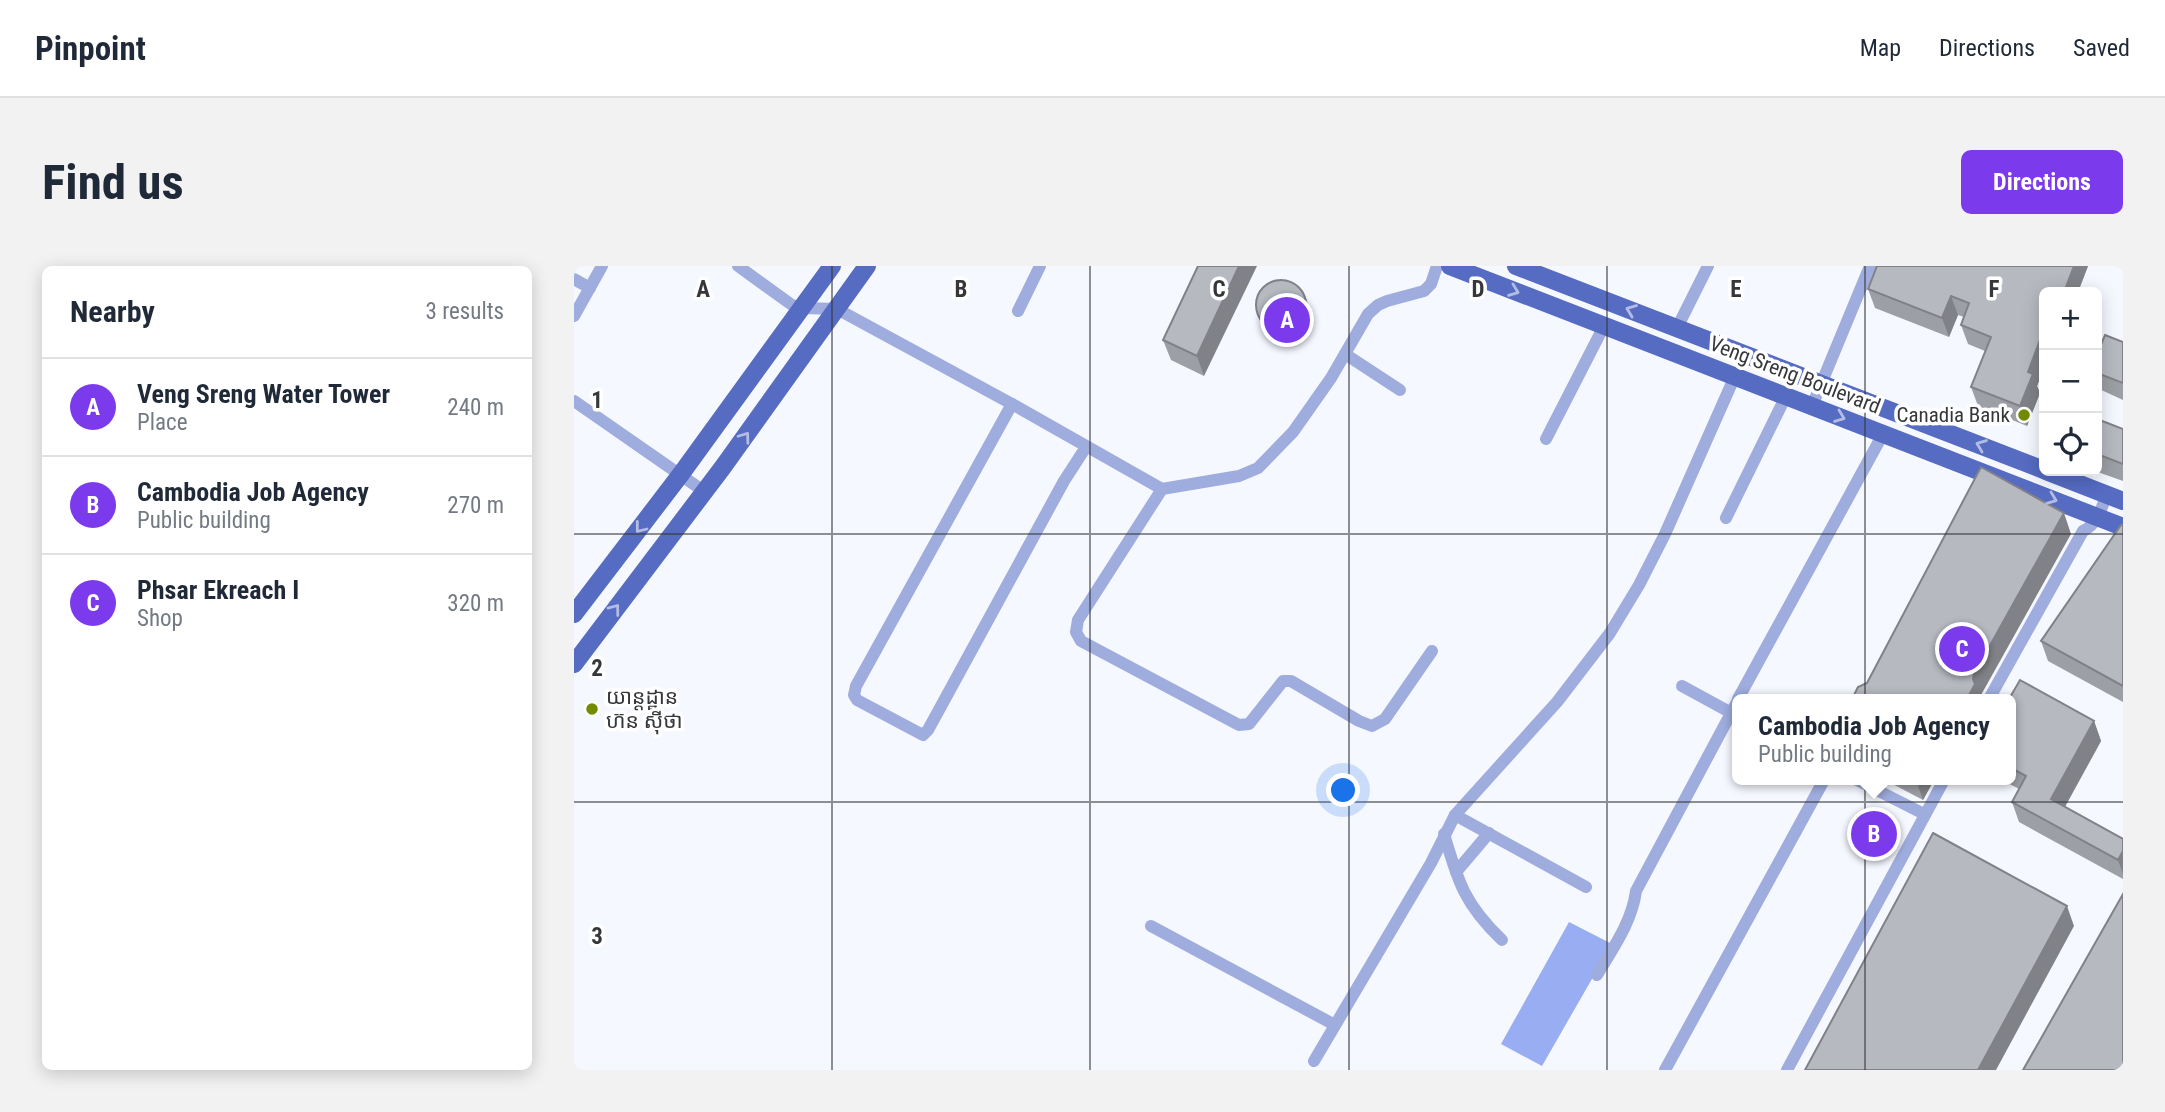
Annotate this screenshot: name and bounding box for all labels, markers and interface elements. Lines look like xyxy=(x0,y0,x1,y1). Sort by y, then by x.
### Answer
text: Pinpoint xyxy=(35,29,146,68)
text: Map xyxy=(1860,34,1901,62)
text: Directions xyxy=(1939,34,2035,62)
text: Saved xyxy=(2073,34,2130,62)
button: Directions xyxy=(1961,150,2123,214)
text: Find us xyxy=(42,154,184,211)
text: A xyxy=(696,276,710,303)
text: B xyxy=(955,276,967,303)
text: C xyxy=(1212,276,1226,303)
text: D xyxy=(1472,276,1485,303)
text: E xyxy=(1730,276,1742,303)
text: F xyxy=(1989,276,2000,303)
one-way arrow xyxy=(1507,282,1519,296)
map controls xyxy=(2039,287,2102,476)
button: + xyxy=(2039,287,2102,350)
text: Nearby xyxy=(70,294,155,329)
pin: A xyxy=(1264,294,1310,346)
text: 3 results xyxy=(426,298,504,325)
one-way arrow xyxy=(1626,305,1638,319)
street label: Veng Sreng Boulevard xyxy=(1706,331,1884,419)
button: − xyxy=(2039,350,2102,413)
text: Veng Sreng Water Tower xyxy=(137,379,390,409)
text: 1 xyxy=(591,387,603,414)
text: A xyxy=(86,394,100,421)
text: 240 m xyxy=(447,394,504,421)
place label: Canadia Bank xyxy=(1897,403,2011,427)
marker: Canadia Bank xyxy=(2016,407,2032,423)
one-way arrow xyxy=(1834,408,1846,422)
text: Place xyxy=(137,409,187,436)
button: locate xyxy=(2039,413,2102,476)
one-way arrow xyxy=(737,432,749,445)
one-way arrow xyxy=(1975,440,1987,454)
text: Cambodia Job Agency xyxy=(137,477,369,507)
one-way arrow xyxy=(2046,491,2058,505)
text: B xyxy=(87,492,99,519)
text: 270 m xyxy=(447,492,504,519)
text: Public building xyxy=(137,507,271,534)
one-way arrow xyxy=(635,521,648,533)
text: Phsar Ekreach I xyxy=(137,575,299,605)
text: C xyxy=(86,590,100,617)
text: 320 m xyxy=(447,590,504,617)
text: Shop xyxy=(137,605,183,632)
one-way arrow xyxy=(606,605,619,617)
pin: C xyxy=(1939,623,1985,675)
text: 2 xyxy=(591,655,603,682)
place label: យាន្ដដ្ឋាន ហ៊ន ស៊ីថា xyxy=(606,685,683,735)
popup xyxy=(1732,694,2016,785)
marker: យាន្ដដ្ឋាន ហ៊ន ស៊ីថា xyxy=(584,701,600,717)
text: Cambodia Job Agency xyxy=(1758,711,1990,741)
text: Public building xyxy=(1758,741,1892,768)
your location xyxy=(1326,773,1360,807)
pin: B xyxy=(1851,808,1897,860)
text: 3 xyxy=(591,923,603,950)

